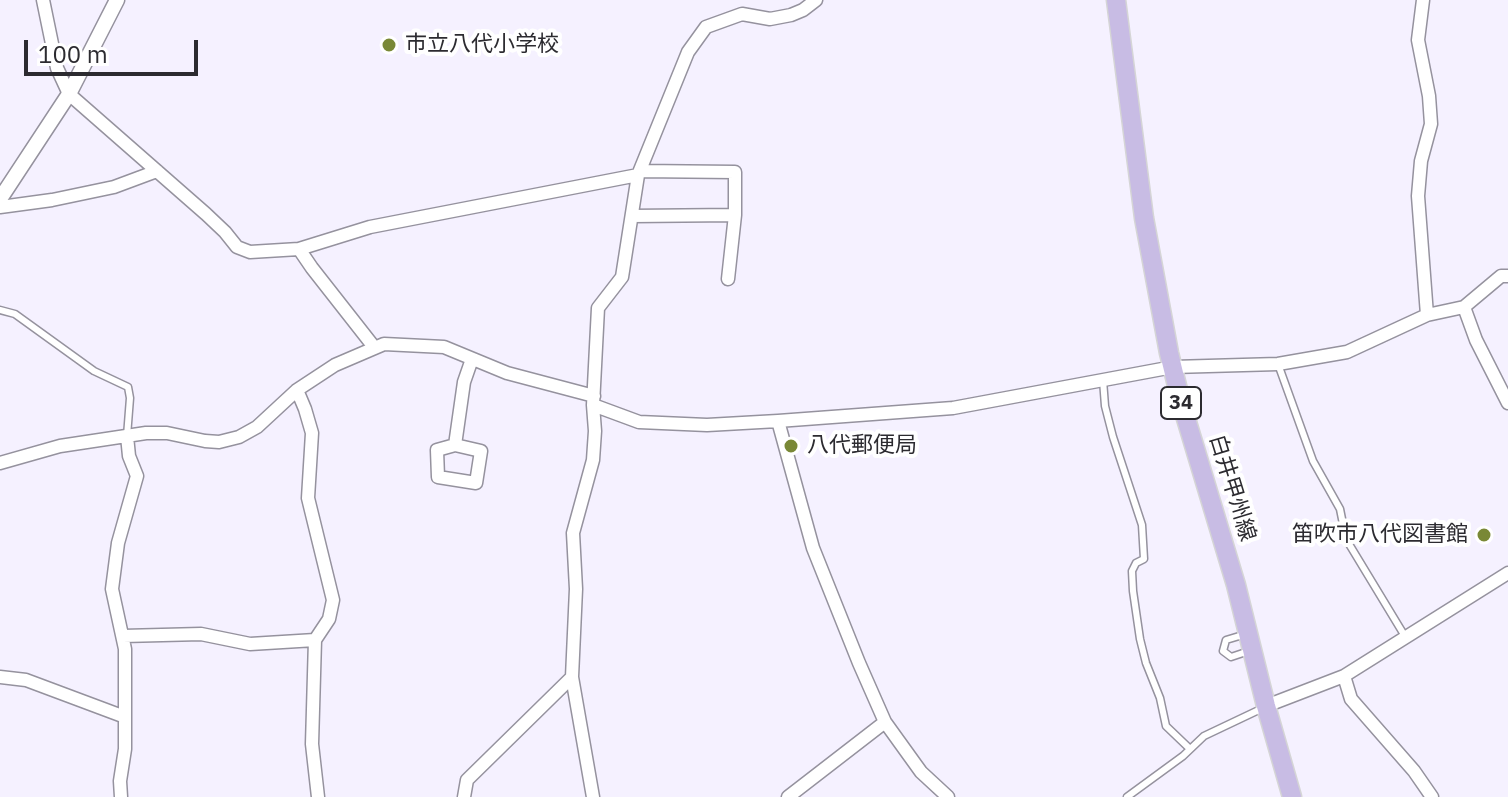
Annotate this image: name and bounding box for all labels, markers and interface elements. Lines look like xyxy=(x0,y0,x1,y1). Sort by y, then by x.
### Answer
scale bar xyxy=(28,24,202,74)
place label: 市立八代小学校 xyxy=(405,32,559,58)
marker: 市立八代小学校 xyxy=(380,36,398,54)
text: 100 m xyxy=(38,38,108,70)
road number: 34 xyxy=(1161,387,1201,419)
street label: 白井甲州線 xyxy=(1203,432,1261,544)
place label: 八代郵便局 xyxy=(807,433,917,459)
marker: 八代郵便局 xyxy=(782,437,800,455)
place label: 笛吹市八代図書館 xyxy=(1292,522,1468,548)
marker: 笛吹市八代図書館 xyxy=(1475,526,1493,544)

